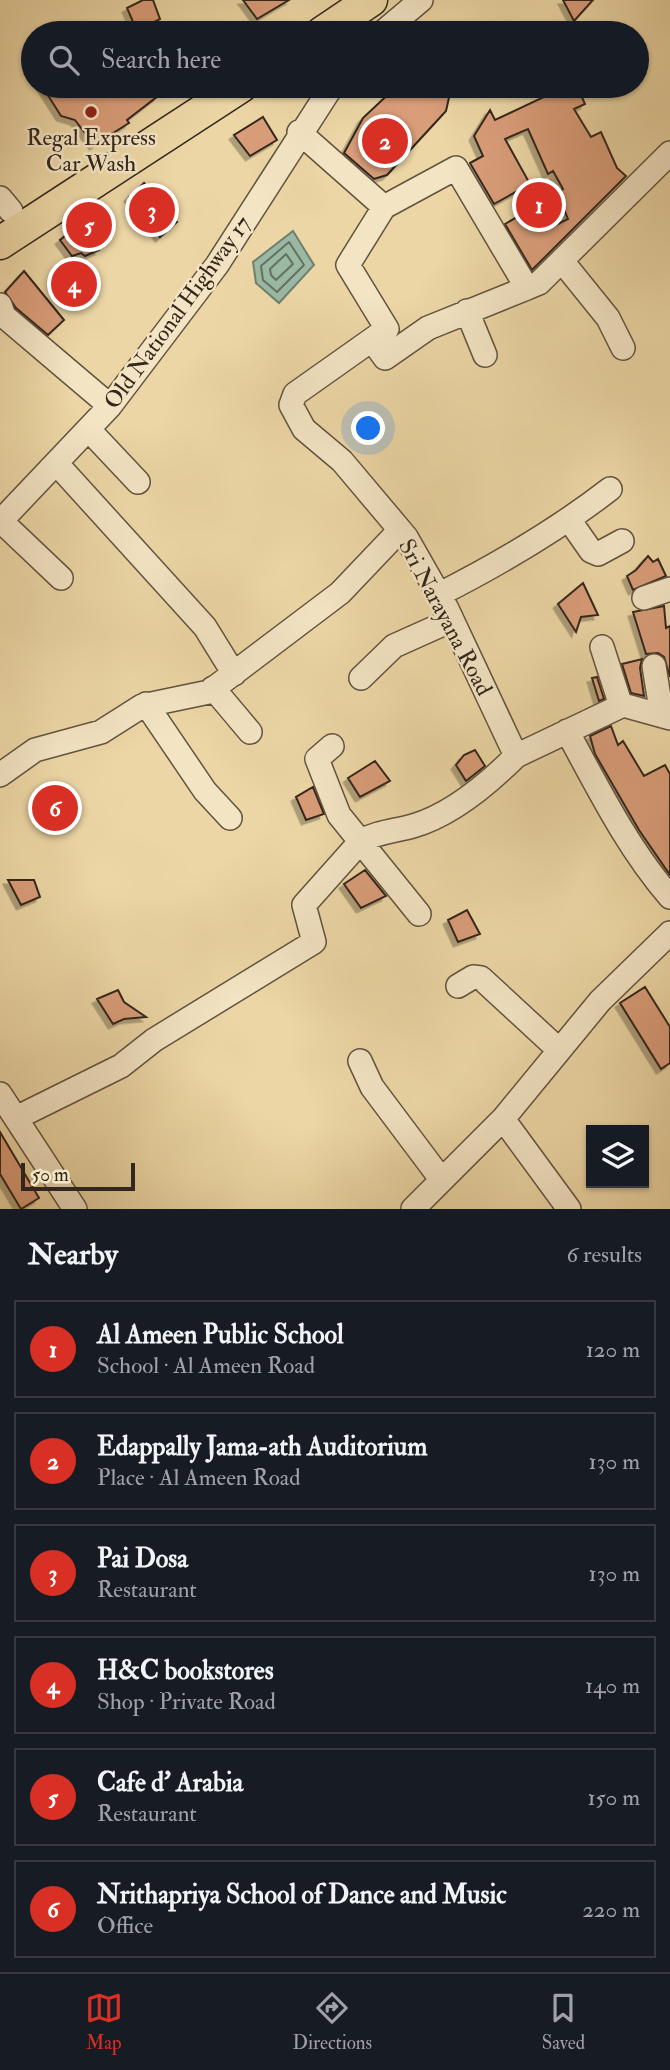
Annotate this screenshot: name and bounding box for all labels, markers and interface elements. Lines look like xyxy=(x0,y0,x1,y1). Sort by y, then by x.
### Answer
search box xyxy=(21,21,649,98)
icon: search xyxy=(45,41,83,79)
text: Search here xyxy=(101,44,221,76)
marker: Regal Express Car Wash xyxy=(83,104,99,120)
pin: 2 xyxy=(362,115,408,167)
place label: Regal Express Car Wash xyxy=(26,123,156,178)
pin: 1 xyxy=(516,179,562,231)
pin: 3 xyxy=(129,184,175,236)
pin: 5 xyxy=(66,199,112,251)
street label: Old National Highway 17 xyxy=(98,210,258,415)
pin: 4 xyxy=(51,258,97,310)
your location xyxy=(351,411,385,445)
street label: Sri Narayana Road xyxy=(392,534,499,701)
pin: 6 xyxy=(32,782,78,834)
map controls xyxy=(586,1125,649,1188)
button: layers xyxy=(586,1125,649,1188)
scale bar xyxy=(21,1160,135,1192)
text: 50 m xyxy=(32,1163,69,1187)
text: Nearby xyxy=(28,1236,118,1273)
text: 6 results xyxy=(567,1240,642,1269)
text: Al Ameen Public School xyxy=(97,1319,344,1351)
text: 1 xyxy=(49,1335,57,1364)
text: 120 m xyxy=(586,1335,640,1364)
text: School · Al Ameen Road xyxy=(97,1351,315,1380)
text: Edappally Jama-ath Auditorium xyxy=(97,1431,427,1463)
text: 2 xyxy=(47,1447,59,1476)
text: 130 m xyxy=(588,1447,640,1476)
text: Place · Al Ameen Road xyxy=(97,1463,301,1492)
text: Pai Dosa xyxy=(97,1543,188,1575)
text: 3 xyxy=(49,1559,57,1588)
text: 130 m xyxy=(588,1559,640,1588)
text: Restaurant xyxy=(97,1575,197,1604)
text: H&C bookstores xyxy=(97,1655,274,1687)
text: 4 xyxy=(47,1671,59,1700)
text: 140 m xyxy=(585,1671,640,1700)
text: Shop · Private Road xyxy=(97,1687,276,1716)
text: Cafe d' Arabia xyxy=(97,1767,243,1799)
text: 5 xyxy=(48,1783,58,1812)
text: 150 m xyxy=(587,1783,640,1812)
text: Restaurant xyxy=(97,1799,197,1828)
text: Nrithapriya School of Dance and Music xyxy=(97,1879,507,1911)
text: 6 xyxy=(47,1895,59,1924)
text: 220 m xyxy=(582,1895,640,1924)
text: Office xyxy=(97,1911,153,1940)
tab: Map xyxy=(85,1989,123,2055)
tab: Directions xyxy=(292,1989,372,2055)
tab: Saved xyxy=(542,1989,585,2055)

